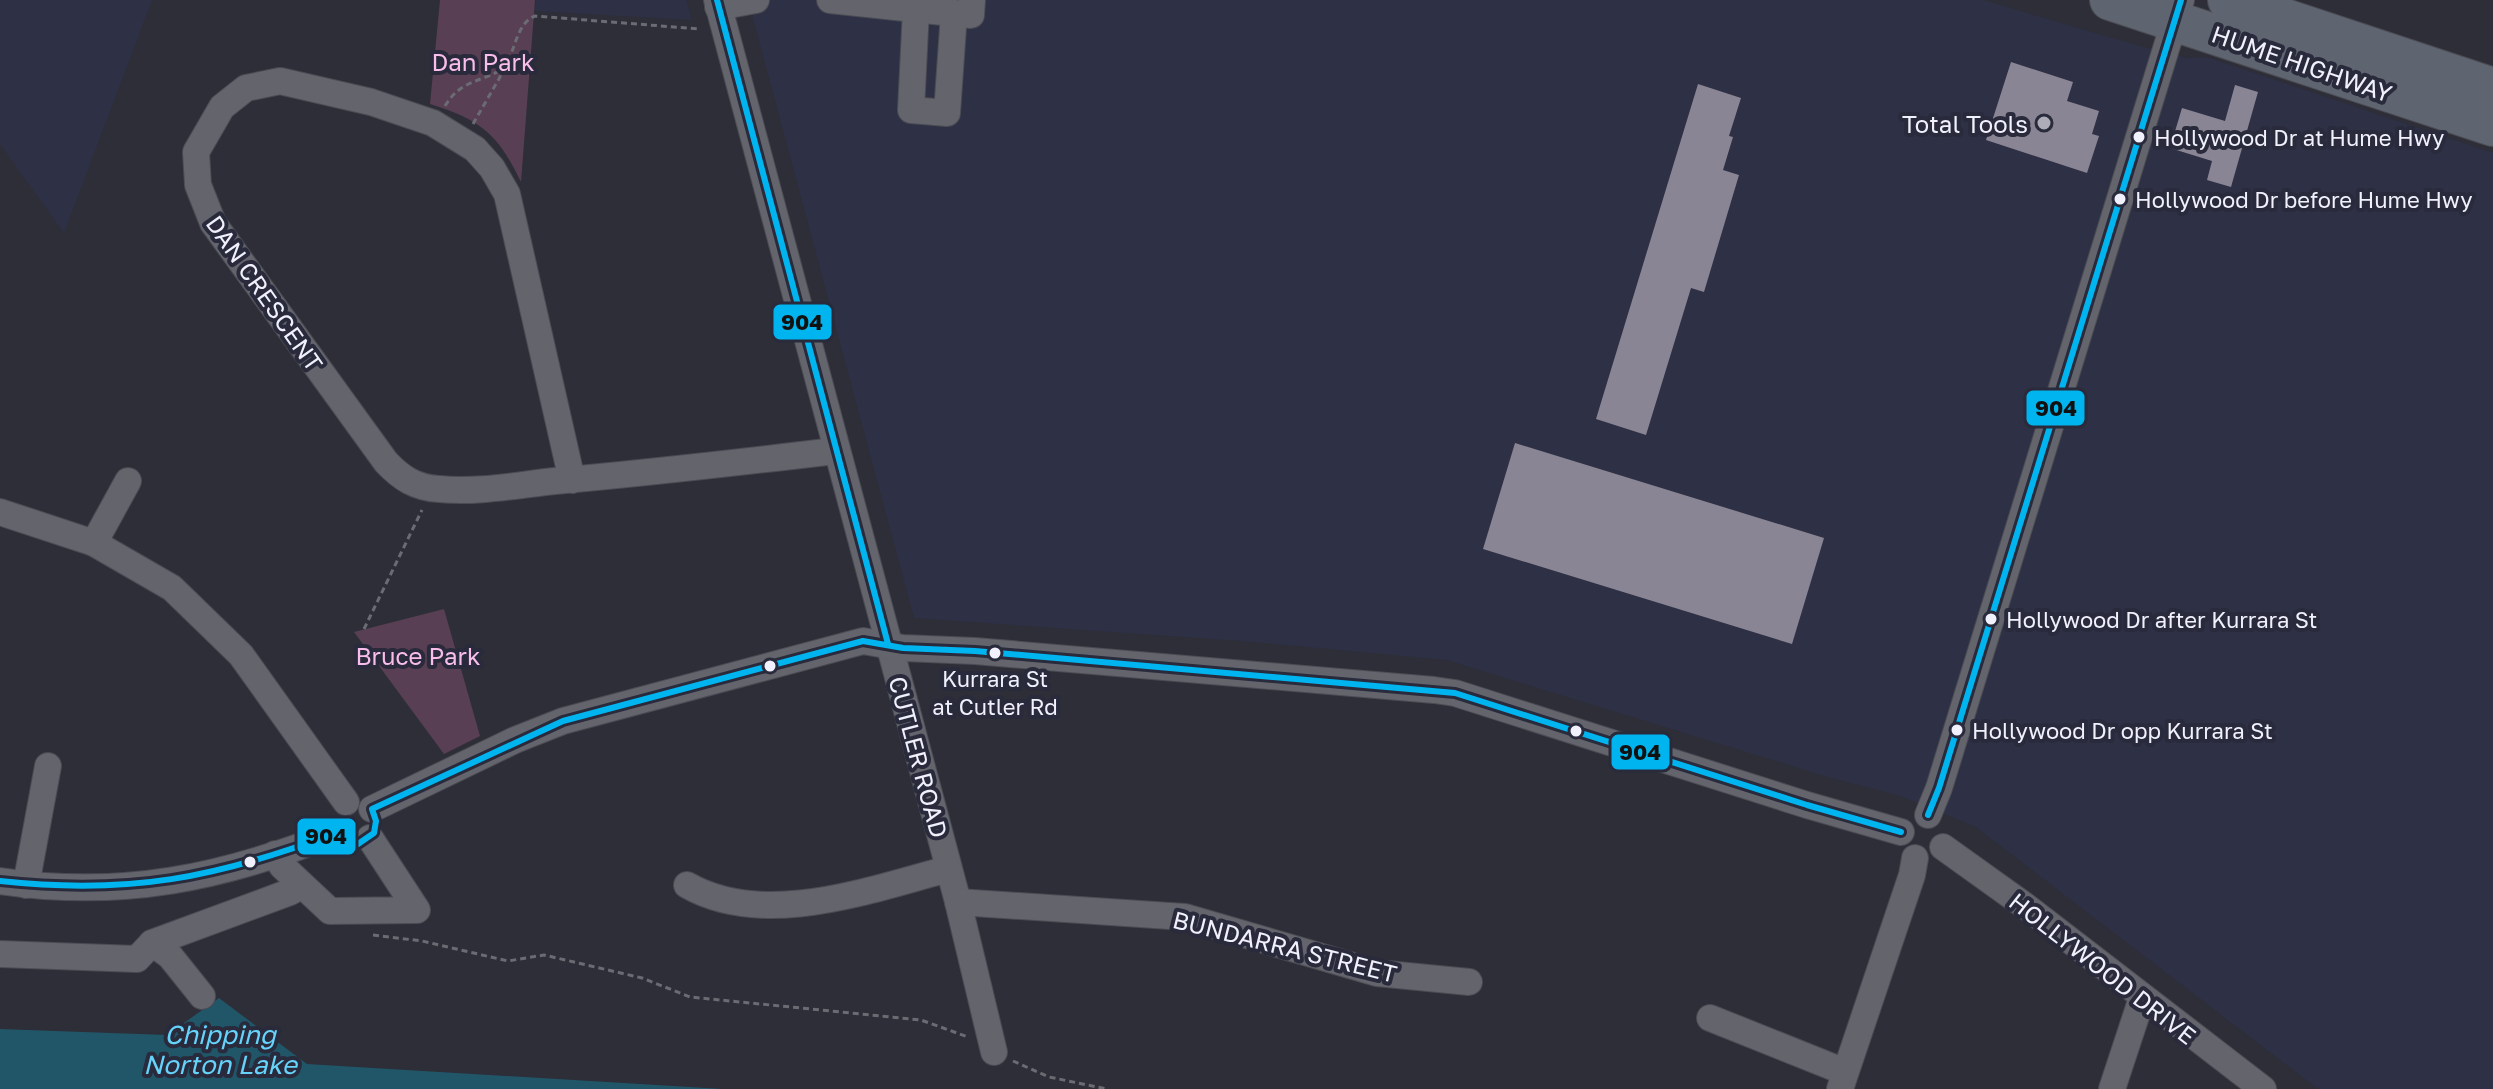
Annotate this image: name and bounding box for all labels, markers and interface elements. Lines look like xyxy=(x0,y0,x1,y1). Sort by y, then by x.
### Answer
street label: HUME HIGHWAY xyxy=(2208,19,2396,108)
park label: Dan Park xyxy=(431,47,535,76)
place label: Total Tools xyxy=(1902,109,2028,138)
marker: Total Tools xyxy=(2035,114,2053,132)
place label: Hollywood Dr at Hume Hwy xyxy=(2154,124,2444,151)
marker: Hollywood Dr at Hume Hwy xyxy=(2131,129,2147,145)
place label: Hollywood Dr before Hume Hwy xyxy=(2135,186,2473,213)
marker: Hollywood Dr before Hume Hwy xyxy=(2112,191,2128,207)
street label: DAN CRESCENT xyxy=(201,210,330,377)
line badge: 904 xyxy=(772,303,833,341)
text: 904 xyxy=(781,308,823,335)
line badge: 904 xyxy=(2025,389,2086,427)
text: 904 xyxy=(2035,394,2077,421)
place label: Hollywood Dr after Kurrara St xyxy=(2006,606,2317,633)
marker: Hollywood Dr after Kurrara St xyxy=(1983,611,1999,627)
park label: Bruce Park xyxy=(356,641,480,670)
marker: Kurrara St at Cutler Rd xyxy=(987,645,1003,661)
unlabelled marker xyxy=(762,658,778,674)
place label: Kurrara St at Cutler Rd xyxy=(932,665,1058,720)
street label: CUTLER ROAD xyxy=(884,673,954,841)
place label: Hollywood Dr opp Kurrara St xyxy=(1972,717,2273,744)
marker: Hollywood Dr opp Kurrara St xyxy=(1949,722,1965,738)
unlabelled marker xyxy=(1568,723,1584,739)
line badge: 904 xyxy=(1610,733,1671,771)
text: 904 xyxy=(1619,738,1661,765)
line badge: 904 xyxy=(296,817,357,856)
text: 904 xyxy=(305,822,347,849)
unlabelled marker xyxy=(242,854,258,870)
street label: HOLLYWOOD DRIVE xyxy=(2004,886,2202,1050)
street label: BUNDARRA STREET xyxy=(1170,904,1400,988)
water label: Chipping Norton Lake xyxy=(143,1019,299,1080)

